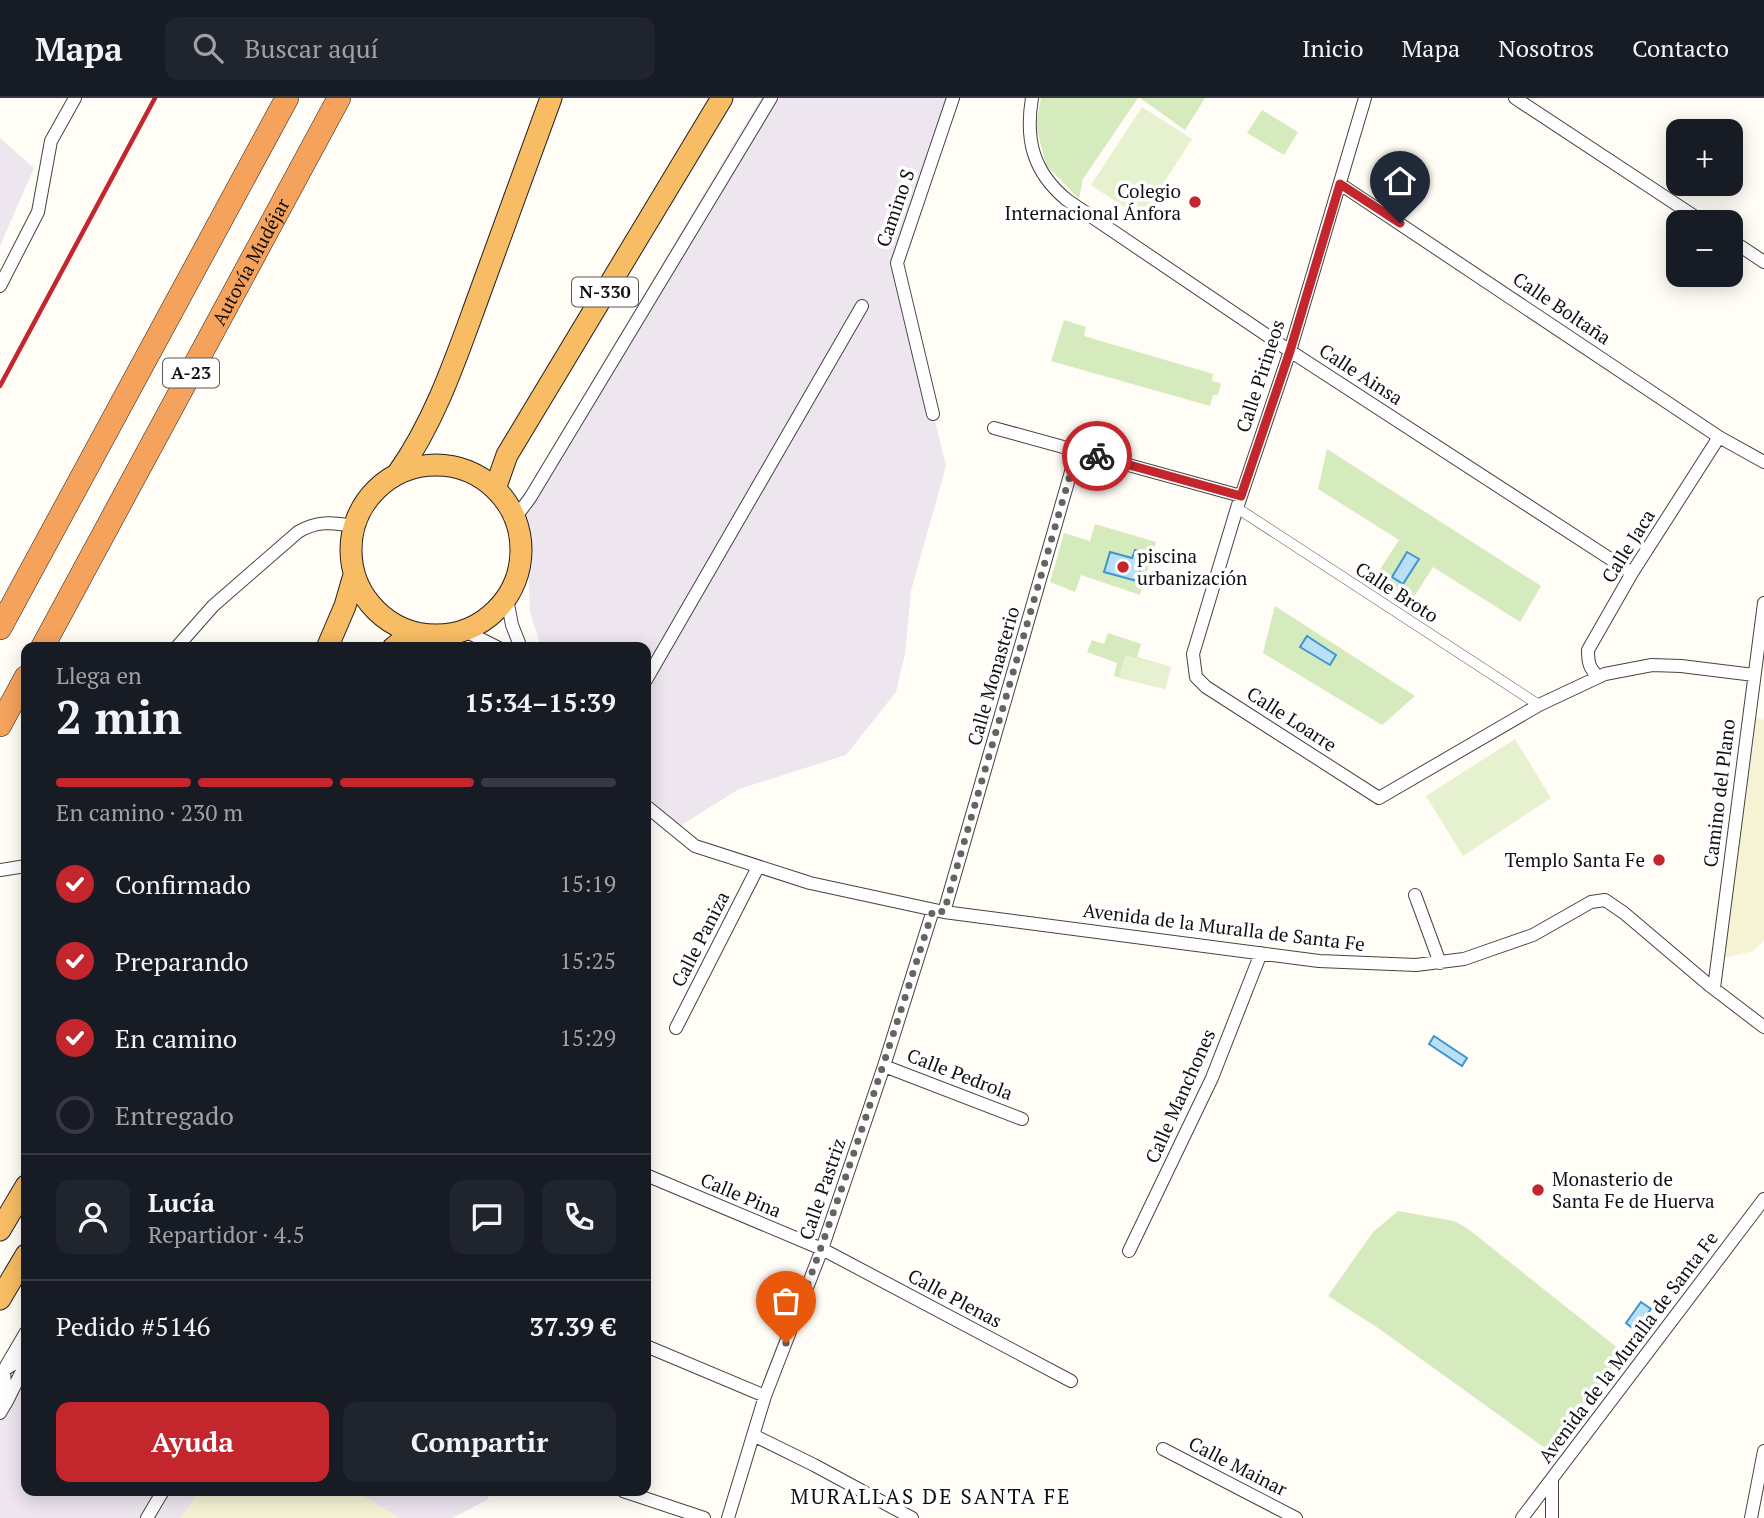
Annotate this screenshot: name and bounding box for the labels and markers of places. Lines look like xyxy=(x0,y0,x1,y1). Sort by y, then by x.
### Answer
pin xyxy=(1370,151,1430,223)
place label: Colegio Internacional Ánfora xyxy=(1004,178,1181,225)
marker: Colegio Internacional Ánfora xyxy=(1187,194,1203,210)
place label: piscina urbanización xyxy=(1137,543,1247,590)
marker: piscina urbanización xyxy=(1115,559,1131,575)
place label: Templo Santa Fe xyxy=(1505,847,1645,872)
marker: Templo Santa Fe xyxy=(1651,852,1667,868)
place label: Monasterio de Santa Fe de Huerva xyxy=(1552,1166,1715,1213)
marker: Monasterio de Santa Fe de Huerva xyxy=(1530,1182,1546,1198)
pin xyxy=(756,1271,816,1343)

